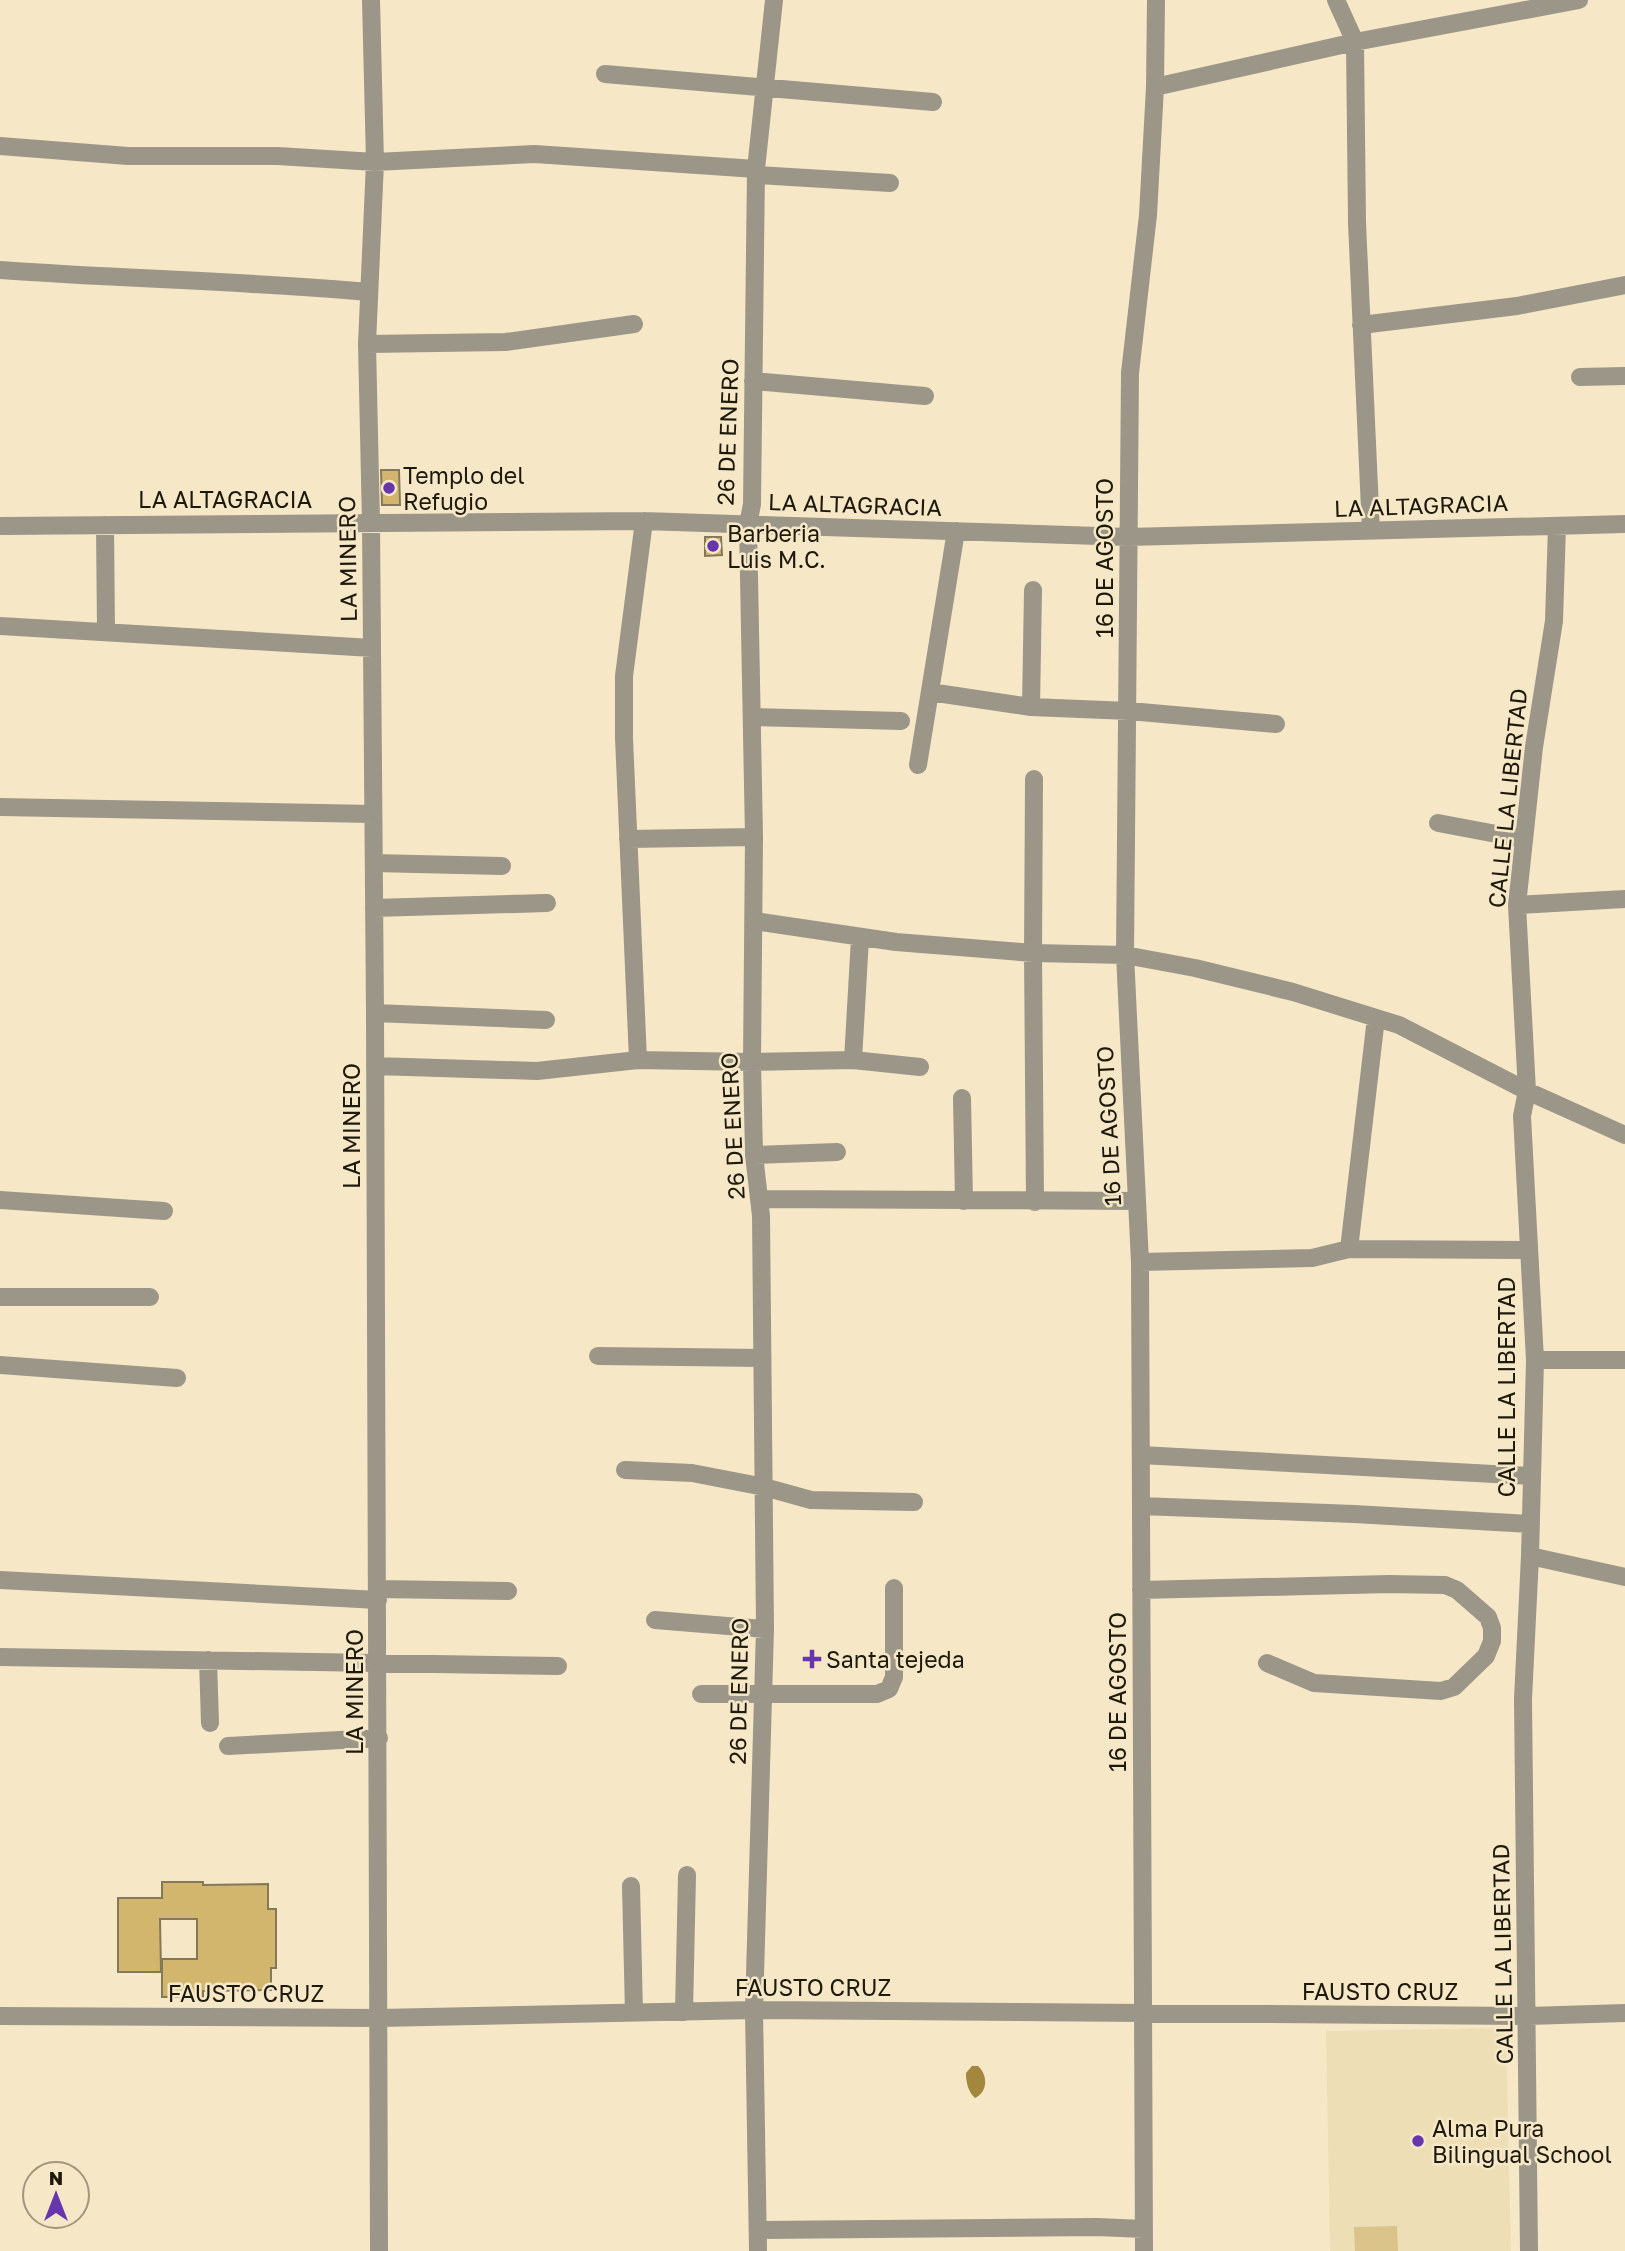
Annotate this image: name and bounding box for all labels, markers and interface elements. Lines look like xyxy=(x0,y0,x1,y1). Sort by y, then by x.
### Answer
street label: 26 DE ENERO xyxy=(710,358,744,506)
place label: Templo del Refugio xyxy=(403,461,525,515)
street label: 16 DE AGOSTO xyxy=(1090,478,1118,638)
marker: Templo del Refugio xyxy=(381,480,397,496)
street label: LA ALTAGRACIA xyxy=(138,485,312,513)
street label: LA ALTAGRACIA xyxy=(768,487,942,521)
street label: LA ALTAGRACIA xyxy=(1334,488,1508,522)
street label: LA MINERO xyxy=(332,496,362,622)
place label: Barberia Luis M.C. xyxy=(727,519,826,573)
marker: Barberia Luis M.C. xyxy=(705,538,721,554)
street label: CALLE LA LIBERTAD xyxy=(1482,687,1532,909)
street label: 16 DE AGOSTO xyxy=(1090,1045,1126,1207)
street label: 26 DE ENERO xyxy=(714,1052,750,1200)
street label: LA MINERO xyxy=(337,1063,365,1189)
street label: CALLE LA LIBERTAD xyxy=(1492,1277,1520,1497)
street label: 16 DE AGOSTO xyxy=(1103,1612,1131,1772)
street label: 26 DE ENERO xyxy=(723,1617,753,1765)
street label: LA MINERO xyxy=(340,1629,368,1755)
place label: Santa tejeda xyxy=(826,1645,965,1673)
marker: Santa tejeda xyxy=(804,1651,820,1667)
street label: CALLE LA LIBERTAD xyxy=(1486,1843,1518,2065)
street label: FAUSTO CRUZ xyxy=(735,1973,891,2001)
street label: FAUSTO CRUZ xyxy=(1302,1977,1458,2005)
street label: FAUSTO CRUZ xyxy=(168,1979,324,2007)
place label: Alma Pura Bilingual School xyxy=(1432,2114,1612,2168)
marker: Alma Pura Bilingual School xyxy=(1410,2133,1426,2149)
north arrow xyxy=(21,2160,91,2230)
text: N xyxy=(49,2166,63,2189)

